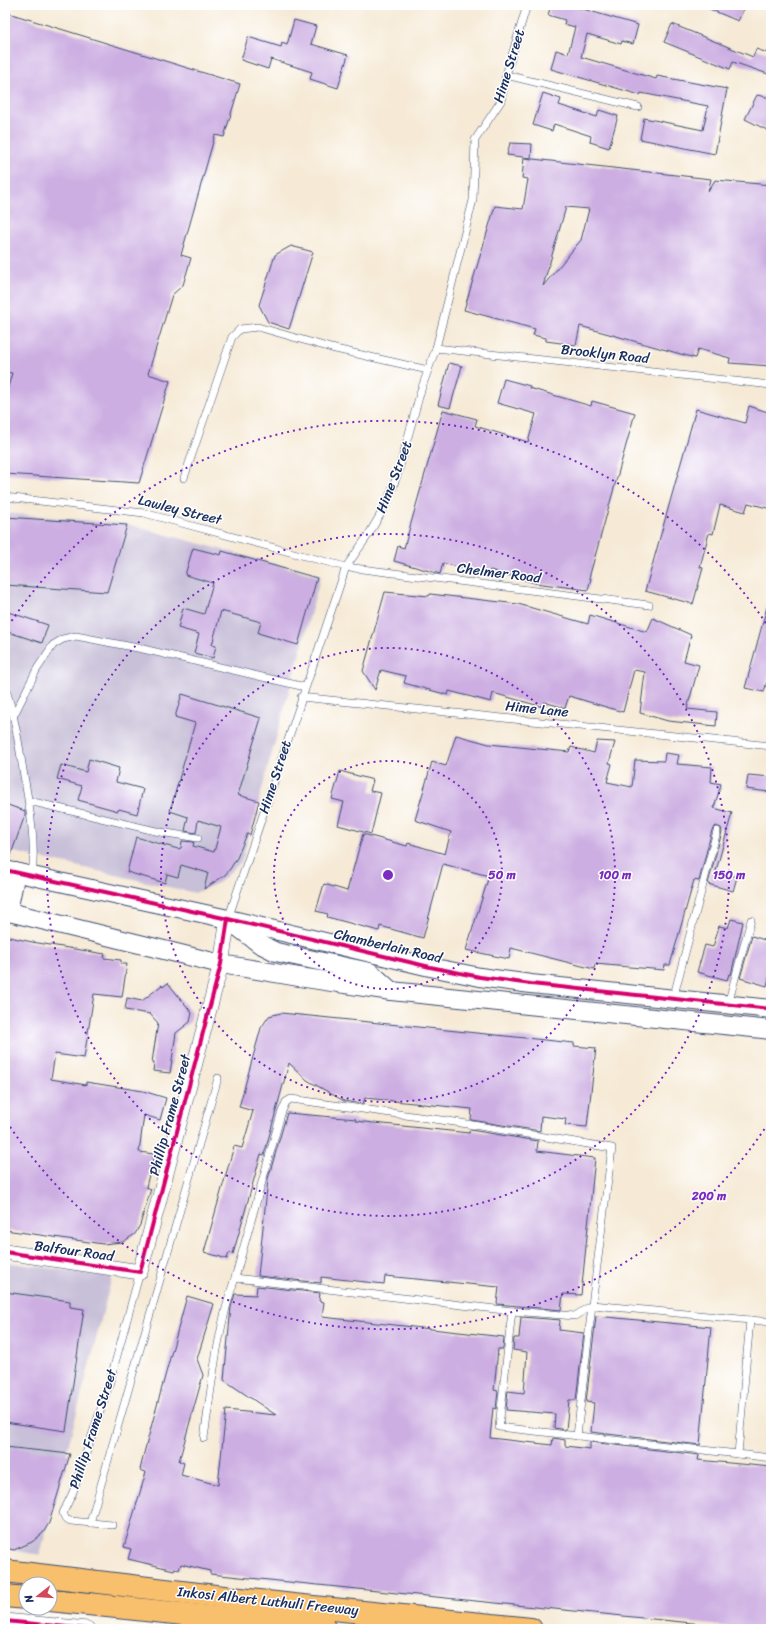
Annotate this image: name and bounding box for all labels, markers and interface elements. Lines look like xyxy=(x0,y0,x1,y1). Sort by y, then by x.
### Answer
street label: Hime Street xyxy=(486,26,532,106)
street label: Brooklyn Road xyxy=(560,337,652,371)
street label: Hime Street xyxy=(369,437,419,517)
street label: Lawley Street xyxy=(136,488,226,533)
street label: Chelmer Road xyxy=(456,555,544,591)
street label: Hime Lane xyxy=(504,693,570,725)
street label: Hime Street xyxy=(251,737,299,817)
text: 50 m xyxy=(488,864,516,886)
text: 100 m xyxy=(599,864,632,886)
text: 150 m xyxy=(713,864,746,886)
centre of rings xyxy=(381,868,395,882)
street label: Chamberlain Road xyxy=(331,921,446,971)
street label: Phillip Frame Street xyxy=(142,1050,199,1179)
text: 200 m xyxy=(691,1185,727,1207)
street label: Balfour Road xyxy=(33,1233,117,1269)
street label: Phillip Frame Street xyxy=(62,1365,125,1492)
north arrow xyxy=(18,1576,58,1616)
street label: Inkosi Albert Luthuli Freeway xyxy=(175,1579,360,1623)
text: N xyxy=(19,1592,39,1606)

